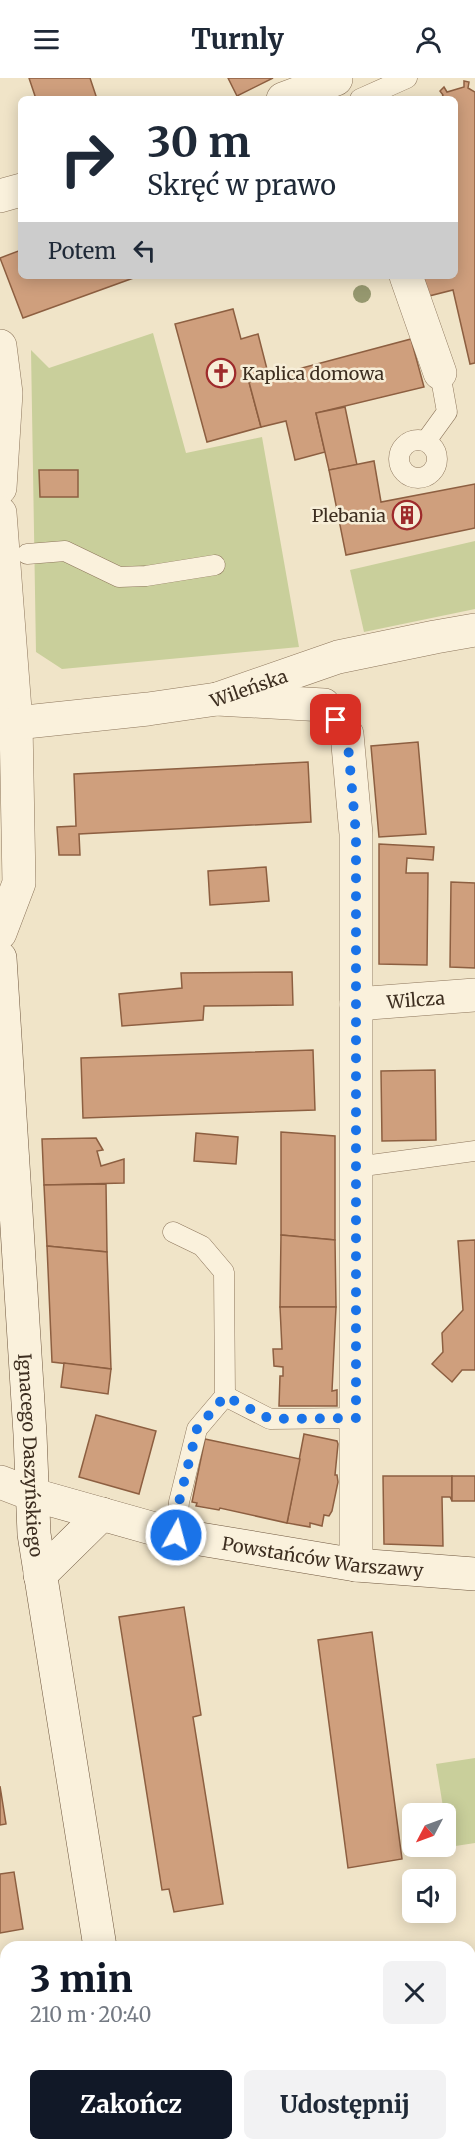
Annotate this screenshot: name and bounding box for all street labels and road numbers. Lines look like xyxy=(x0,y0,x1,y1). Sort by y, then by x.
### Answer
street label: Wileńska xyxy=(206,664,291,712)
street label: Wilcza xyxy=(385,986,446,1013)
street label: Ignacego Daszyńskiego xyxy=(13,1352,49,1559)
street label: Powstańców Warszawy xyxy=(220,1531,425,1582)

